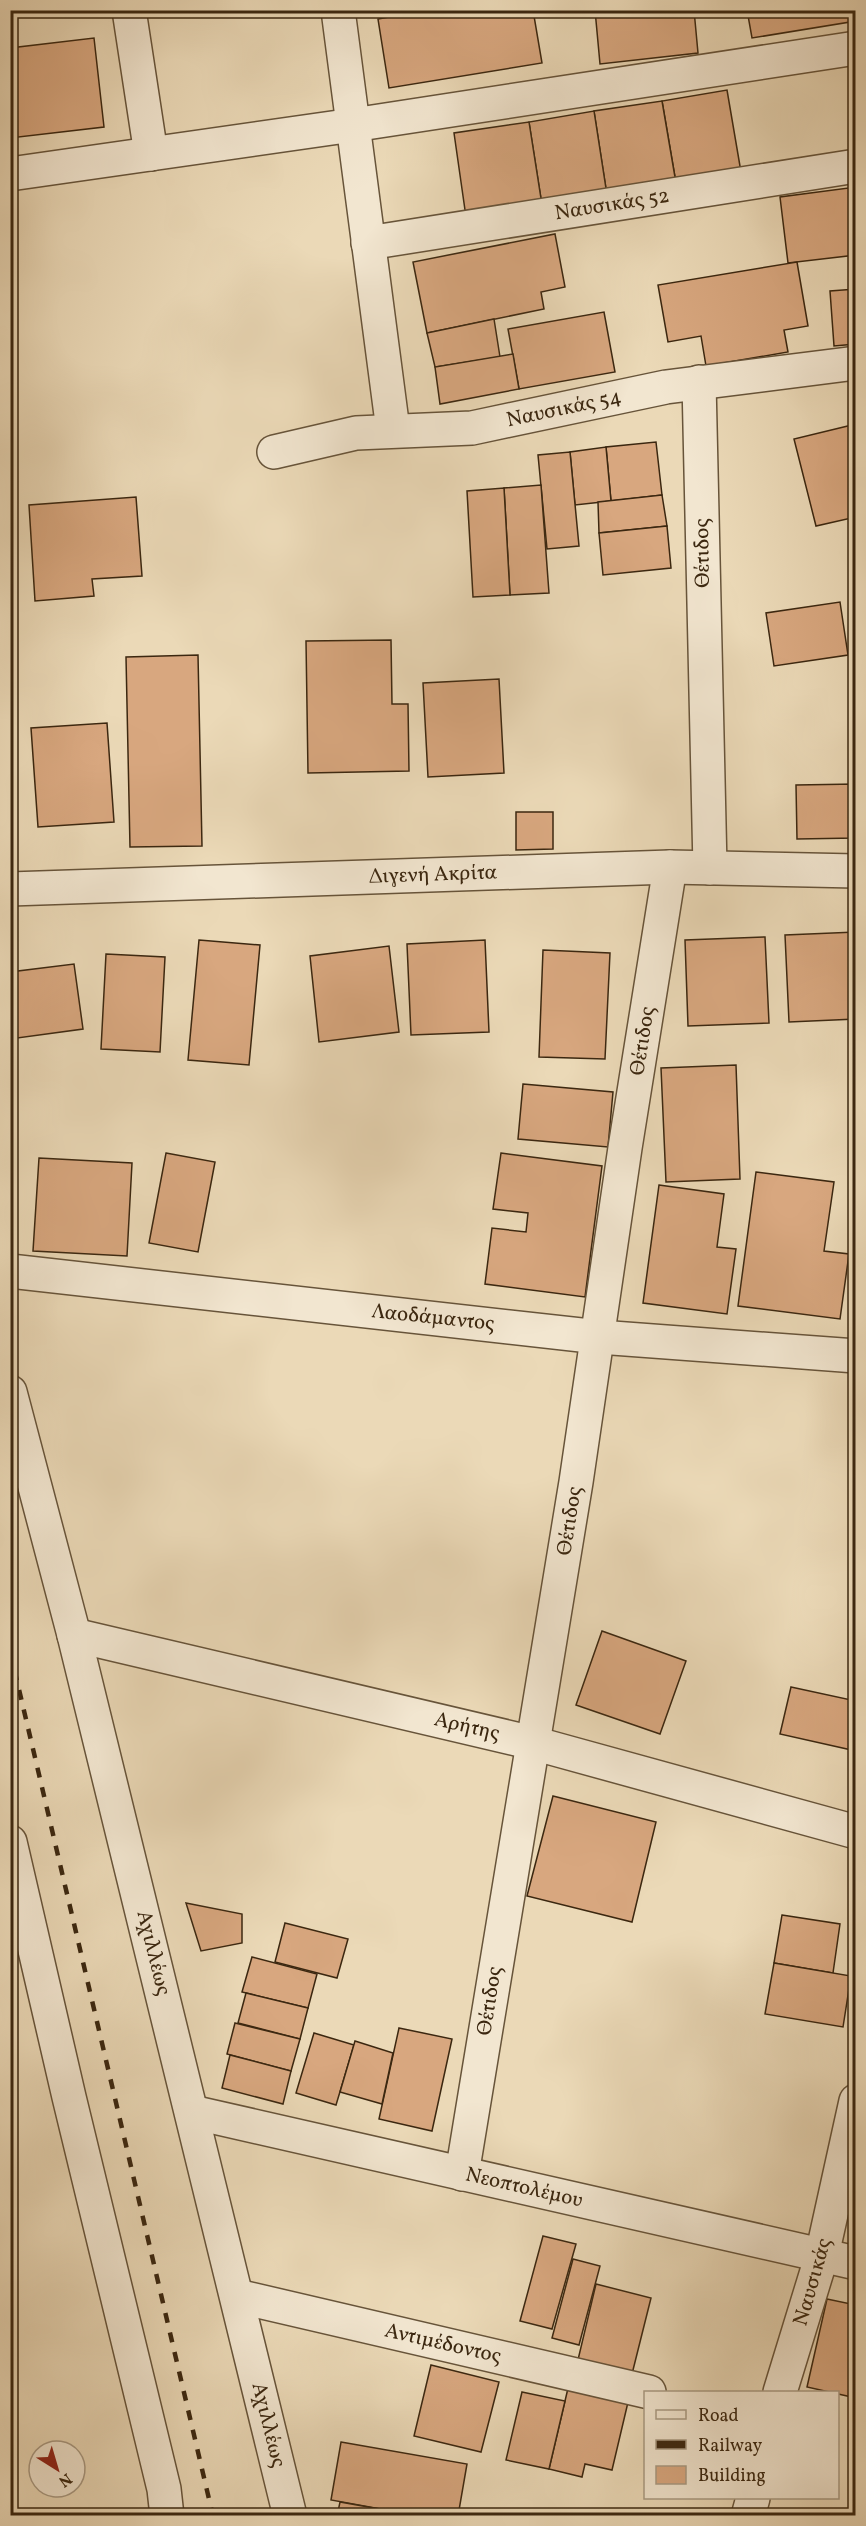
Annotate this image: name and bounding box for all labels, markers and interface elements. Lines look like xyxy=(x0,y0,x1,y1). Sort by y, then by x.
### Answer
street label: Ναυσικάς 52 xyxy=(553,182,671,228)
street label: Ναυσικάς 54 xyxy=(504,383,624,435)
street label: Θέτιδος xyxy=(688,518,718,588)
street label: Διγενή Ακρίτα xyxy=(368,858,498,892)
street label: Θέτιδος xyxy=(623,1004,663,1078)
street label: Λαοδάμαντος xyxy=(370,1297,496,1339)
street label: Θέτιδος xyxy=(550,1484,590,1558)
street label: Αρήτης xyxy=(431,1705,503,1749)
street label: Αχιλλέως xyxy=(128,1907,178,1999)
street label: Θέτιδος xyxy=(470,1964,510,2038)
street label: Νεοπτολέμου xyxy=(462,2160,586,2216)
street label: Ναυσικάς xyxy=(787,2235,839,2329)
street label: Αντιμέδοντος xyxy=(382,2317,504,2371)
street label: Αχιλλέως xyxy=(243,2379,293,2471)
legend xyxy=(644,2391,839,2499)
text: Road xyxy=(698,2404,739,2429)
text: Railway xyxy=(698,2434,762,2459)
north arrow xyxy=(27,2439,87,2499)
text: Building xyxy=(698,2464,766,2489)
text: N xyxy=(53,2467,76,2492)

